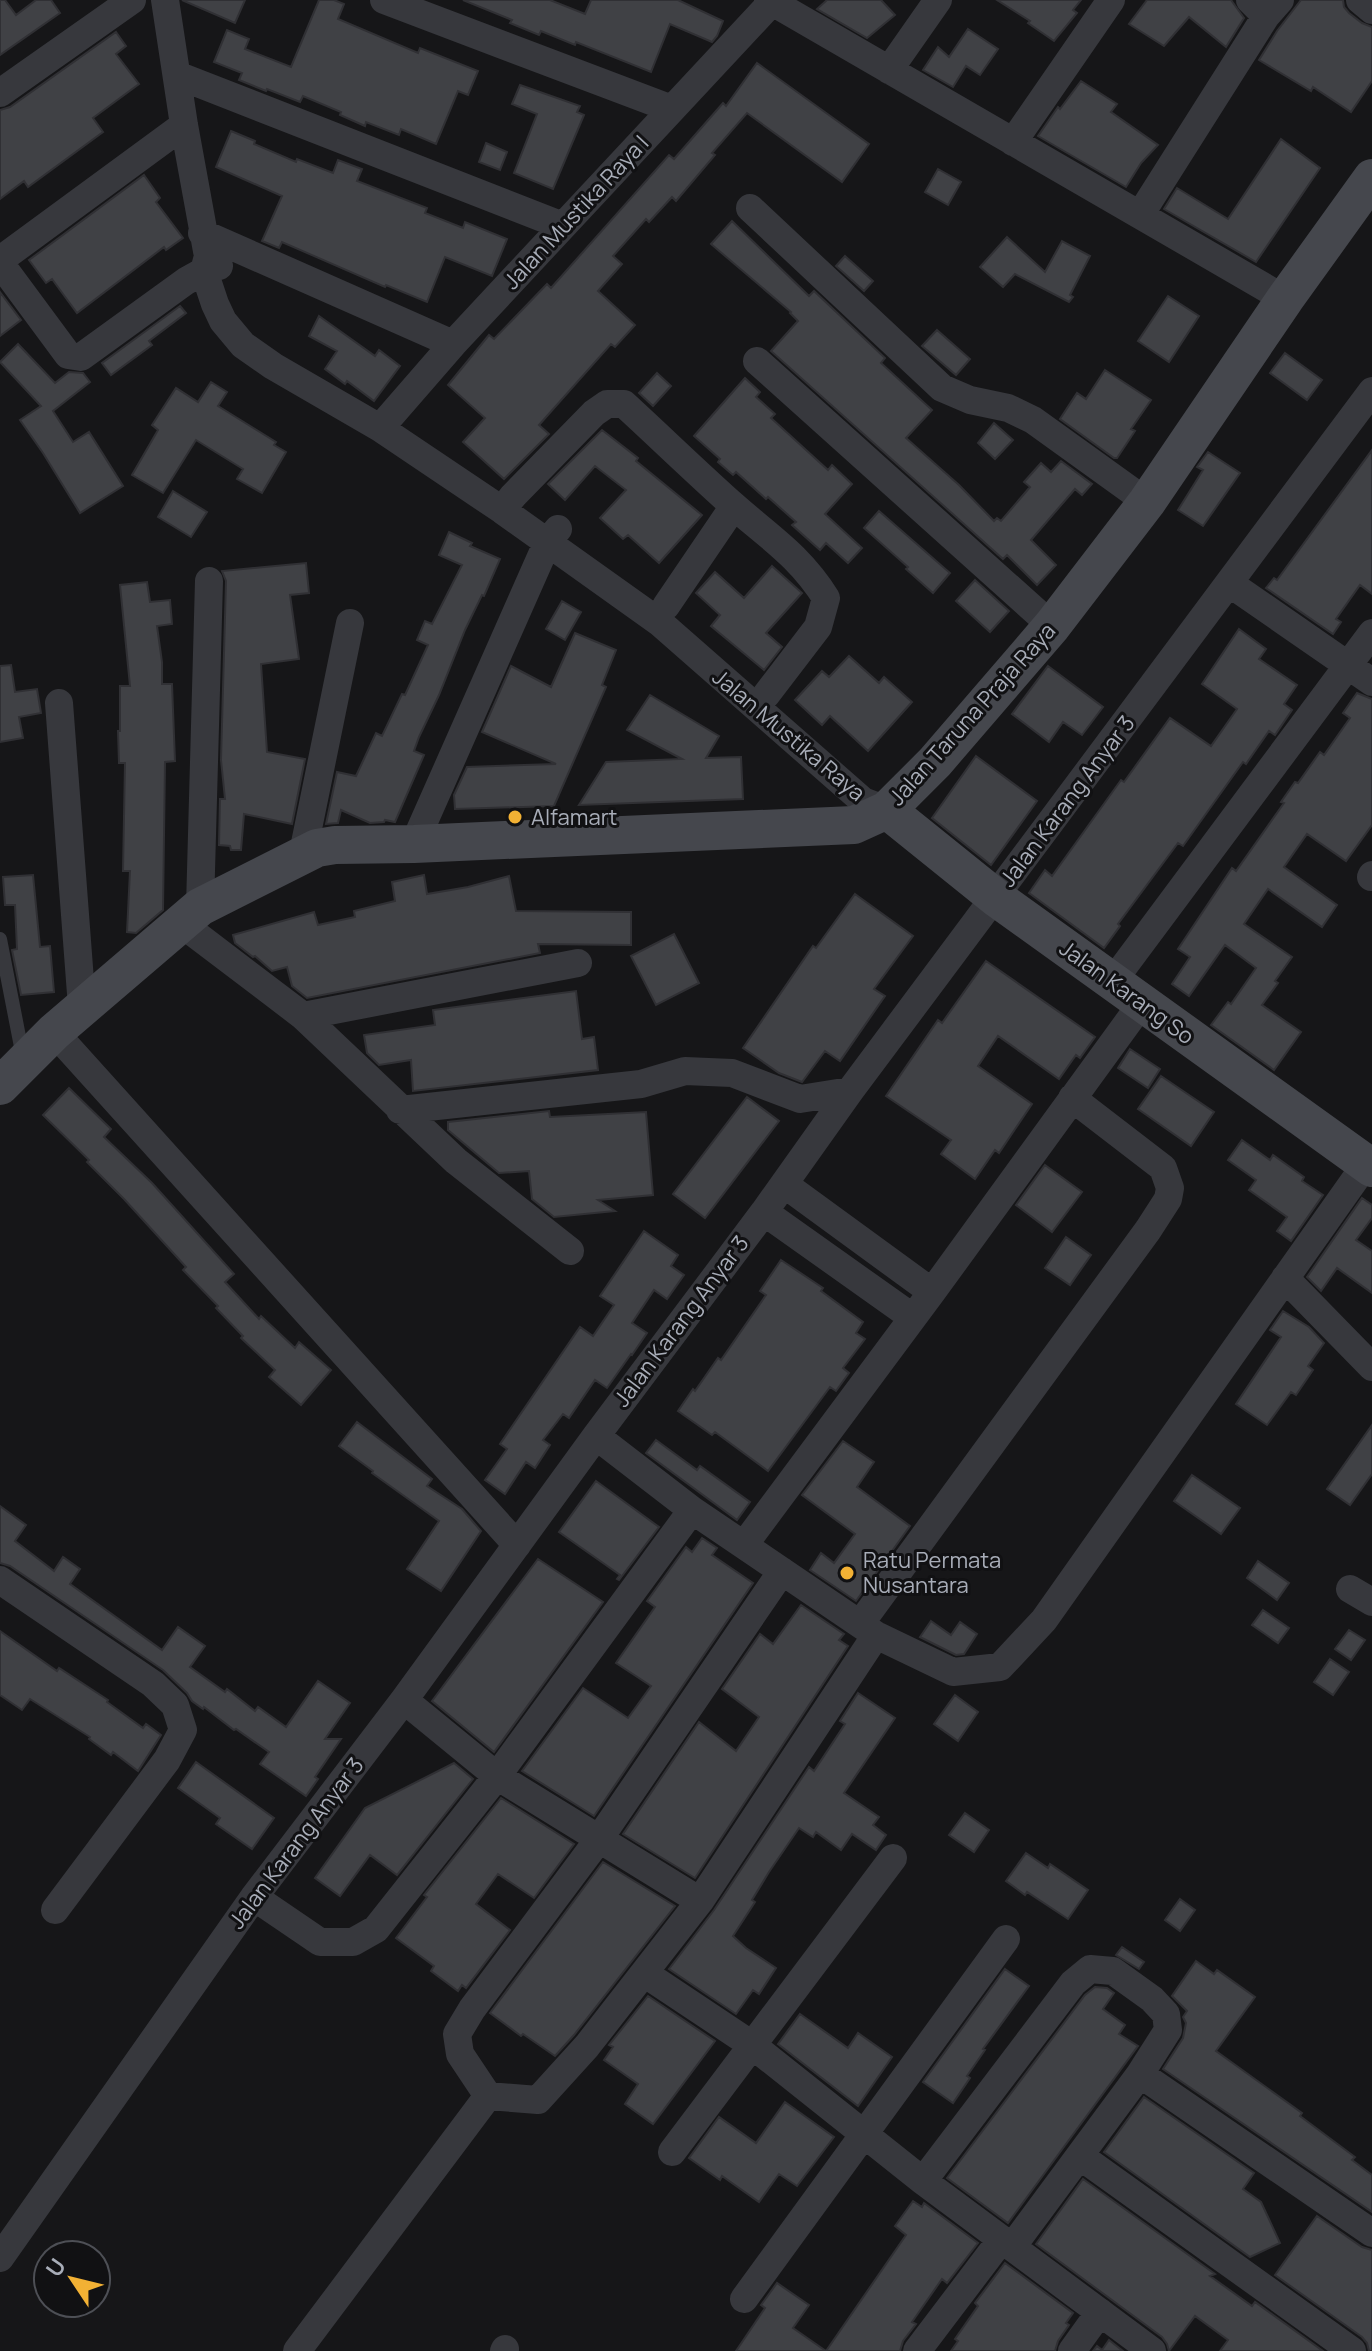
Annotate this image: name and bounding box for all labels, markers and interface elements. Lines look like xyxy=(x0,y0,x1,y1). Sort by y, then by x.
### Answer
street label: Jalan Mustika Raya I xyxy=(497,129,655,295)
street label: Jalan Taruna Praja Raya xyxy=(882,616,1062,812)
street label: Jalan Mustika Raya xyxy=(706,662,872,808)
street label: Jalan Karang Anyar 3 xyxy=(993,709,1141,893)
place label: Alfamart xyxy=(531,802,618,832)
marker: Alfamart xyxy=(506,808,524,826)
street label: Jalan Karang So xyxy=(1054,933,1200,1051)
street label: Jalan Karang Anyar 3 xyxy=(607,1229,755,1413)
place label: Ratu Permata Nusantara xyxy=(863,1545,1001,1600)
marker: Ratu Permata Nusantara xyxy=(838,1564,856,1582)
street label: Jalan Karang Anyar 3 xyxy=(222,1751,370,1935)
north arrow xyxy=(32,2239,112,2319)
text: U xyxy=(39,2252,72,2283)

